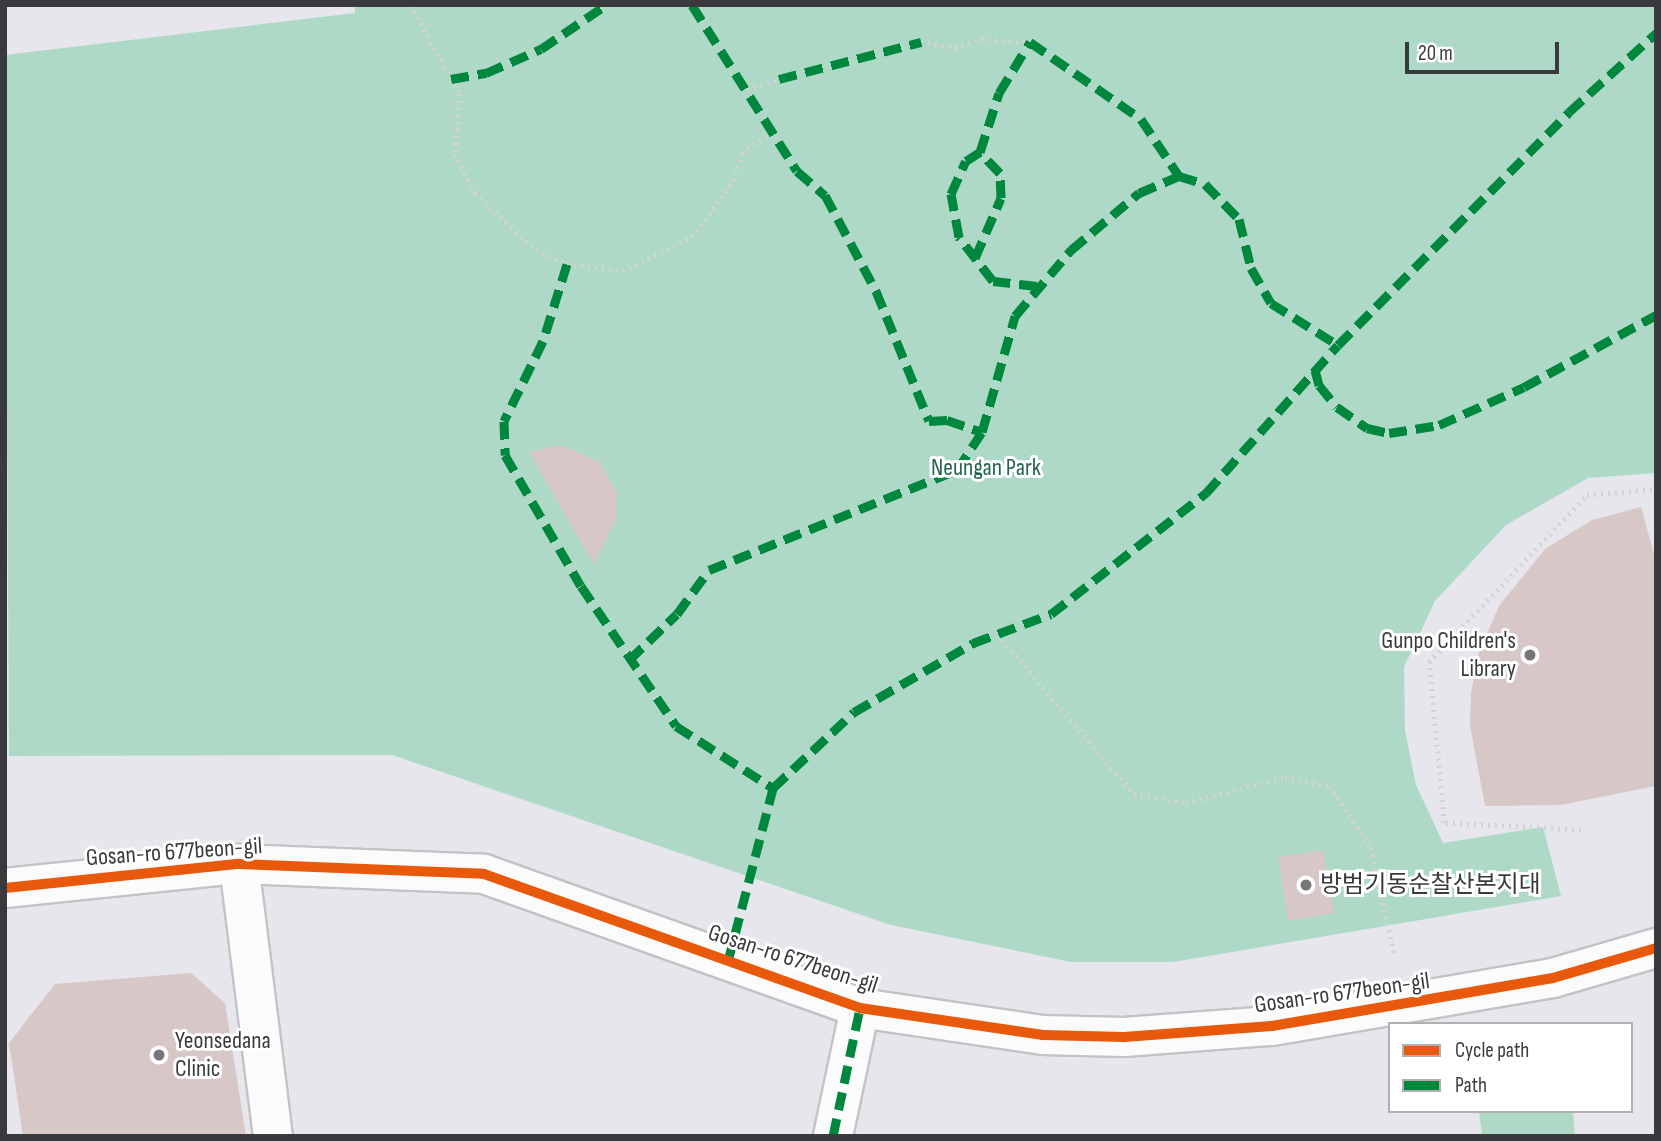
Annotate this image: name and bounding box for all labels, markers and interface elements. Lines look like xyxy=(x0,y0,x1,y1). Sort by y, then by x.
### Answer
scale bar xyxy=(1409,28,1563,72)
text: 20 m xyxy=(1418,41,1453,66)
park label: Neungan Park xyxy=(931,454,1041,482)
place label: Gunpo Children's Library xyxy=(1381,627,1516,683)
marker: Gunpo Children's Library xyxy=(1522,647,1538,663)
street label: Gosan-ro 677beon-gil xyxy=(85,831,263,873)
place label: 방범기동순찰산본지대 xyxy=(1320,871,1541,899)
marker: 방범기동순찰산본지대 xyxy=(1298,877,1314,893)
street label: Gosan-ro 677beon-gil xyxy=(705,918,881,1000)
street label: Gosan-ro 677beon-gil xyxy=(1253,966,1431,1020)
legend xyxy=(1388,1022,1633,1113)
place label: Yeonsedana Clinic xyxy=(175,1027,271,1083)
text: Cycle path xyxy=(1455,1038,1529,1063)
marker: Yeonsedana Clinic xyxy=(149,1045,169,1065)
text: Path xyxy=(1455,1073,1487,1098)

